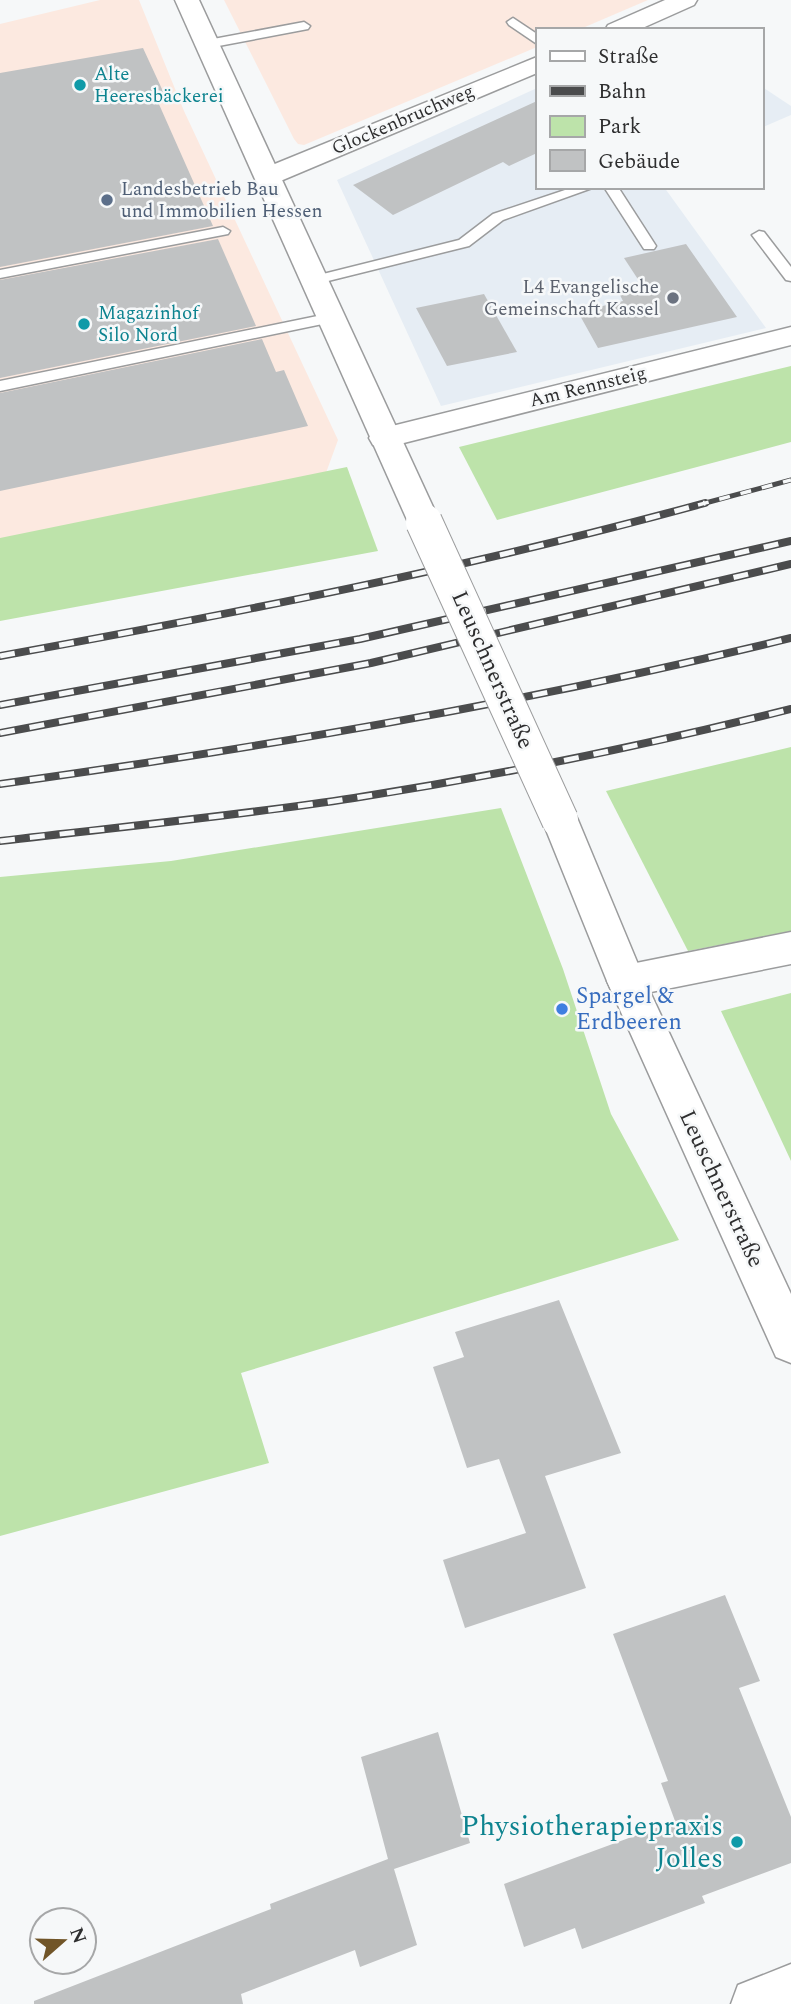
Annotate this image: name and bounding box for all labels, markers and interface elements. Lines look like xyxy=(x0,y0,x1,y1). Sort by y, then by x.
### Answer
legend xyxy=(536,28,763,189)
text: Straße xyxy=(598,41,659,73)
place label: Alte Heeresbäckerei xyxy=(94,60,224,111)
text: Bahn xyxy=(598,76,646,108)
marker: Alte Heeresbäckerei xyxy=(72,77,88,93)
street label: Glockenbruchweg xyxy=(327,77,479,163)
text: Park xyxy=(598,111,642,143)
text: Gebäude xyxy=(598,146,680,178)
place label: Landesbetrieb Bau und Immobilien Hessen xyxy=(121,175,323,226)
marker: Landesbetrieb Bau und Immobilien Hessen xyxy=(99,192,115,208)
place label: L4 Evangelische Gemeinschaft Kassel xyxy=(484,273,659,324)
marker: L4 Evangelische Gemeinschaft Kassel xyxy=(665,290,681,306)
place label: Magazinhof Silo Nord xyxy=(98,299,200,350)
marker: Magazinhof Silo Nord xyxy=(76,316,92,332)
street label: Am Rennsteig xyxy=(527,358,649,416)
street label: Leuschnerstraße xyxy=(441,585,543,755)
place label: Spargel & Erdbeeren xyxy=(576,979,682,1040)
marker: Spargel & Erdbeeren xyxy=(554,1001,570,1017)
street label: Leuschnerstraße xyxy=(669,1104,773,1274)
place label: Physiotherapiepraxis Jolles xyxy=(461,1805,723,1880)
marker: Physiotherapiepraxis Jolles xyxy=(729,1834,745,1850)
north arrow xyxy=(28,1906,98,1976)
text: N xyxy=(61,1923,94,1948)

